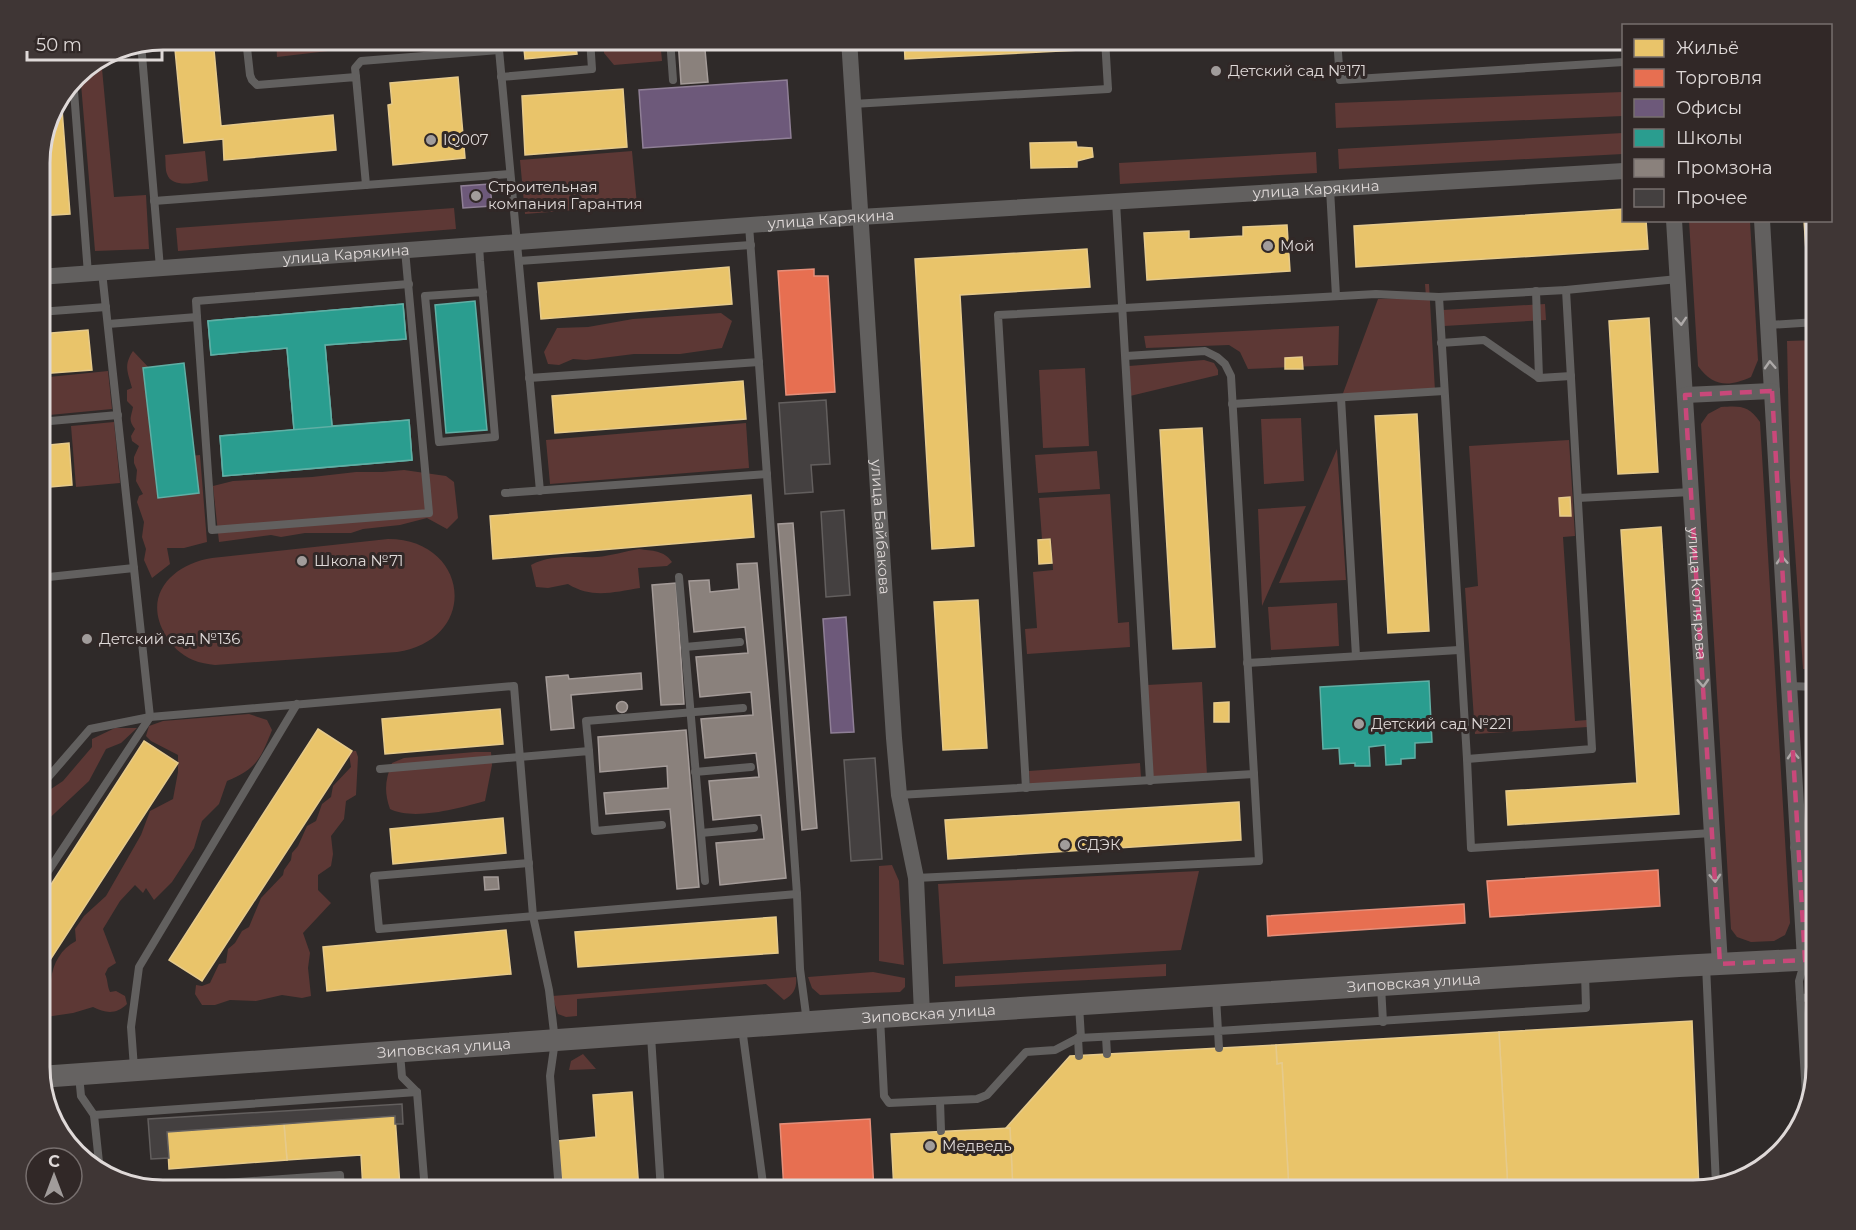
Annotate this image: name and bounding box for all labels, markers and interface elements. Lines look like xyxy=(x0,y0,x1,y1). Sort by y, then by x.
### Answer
scale bar xyxy=(27,24,162,62)
legend xyxy=(1622,24,1832,222)
text: 50 m xyxy=(36,34,82,56)
text: Жильё xyxy=(1676,37,1739,59)
place label: Детский сад №171 xyxy=(1228,61,1366,80)
marker: Детский сад №171 xyxy=(1209,64,1223,78)
text: Торговля xyxy=(1676,67,1762,89)
text: Офисы xyxy=(1676,97,1742,119)
text: Школы xyxy=(1676,127,1743,149)
place label: IQ007 xyxy=(443,130,489,149)
marker: IQ007 xyxy=(424,133,438,147)
text: Промзона xyxy=(1676,157,1773,179)
street label: улица Карякина xyxy=(1251,176,1380,202)
place label: Строительная компания Гарантия xyxy=(488,177,643,213)
text: Прочее xyxy=(1676,187,1748,209)
marker: Строительная компания Гарантия xyxy=(469,189,483,203)
street label: улица Карякина xyxy=(766,205,895,233)
place label: Мой xyxy=(1280,236,1314,255)
marker: Мой xyxy=(1261,239,1275,253)
street label: улица Карякина xyxy=(281,240,410,268)
one-way arrow xyxy=(1674,316,1687,325)
one-way arrow xyxy=(1764,361,1777,370)
street label: улица Байбакова xyxy=(867,458,895,595)
street label: улица Котлярова xyxy=(1684,525,1711,660)
place label: Школа №71 xyxy=(314,551,404,570)
marker: Школа №71 xyxy=(295,554,309,568)
one-way arrow xyxy=(1775,556,1788,565)
place label: Детский сад №136 xyxy=(99,629,240,648)
marker: Детский сад №136 xyxy=(80,632,94,646)
one-way arrow xyxy=(1696,679,1709,688)
place label: Детский сад №221 xyxy=(1371,714,1512,733)
marker: Детский сад №221 xyxy=(1352,717,1366,731)
one-way arrow xyxy=(1787,750,1800,759)
place label: СДЭК xyxy=(1077,835,1121,854)
marker: СДЭК xyxy=(1058,838,1072,852)
one-way arrow xyxy=(1708,873,1721,882)
street label: Зиповская улица xyxy=(1346,969,1481,996)
street label: Зиповская улица xyxy=(861,1000,996,1027)
street label: Зиповская улица xyxy=(376,1033,512,1062)
place label: Медведь xyxy=(942,1136,1012,1155)
marker: Медведь xyxy=(923,1139,937,1153)
north arrow xyxy=(24,1146,84,1206)
text: С xyxy=(48,1152,60,1171)

